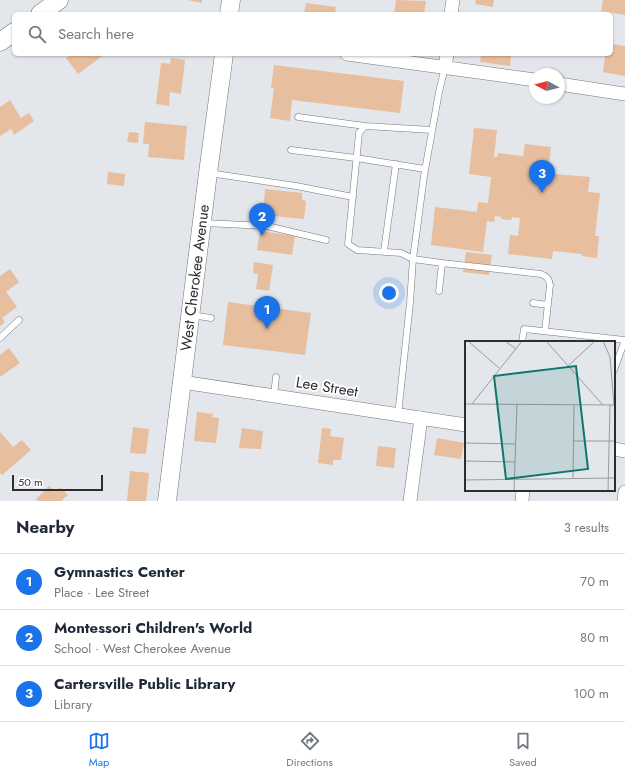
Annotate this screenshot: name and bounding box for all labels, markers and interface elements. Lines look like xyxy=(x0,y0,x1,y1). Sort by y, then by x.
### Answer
search box xyxy=(12,12,613,56)
icon: search xyxy=(26,23,48,45)
text: Search here xyxy=(58,23,134,45)
north arrow xyxy=(529,68,565,104)
pin: 3 xyxy=(529,160,555,193)
street label: West Cherokee Avenue xyxy=(175,203,215,352)
pin: 2 xyxy=(249,203,275,236)
your location xyxy=(379,283,399,303)
pin: 1 xyxy=(254,296,280,329)
inset map xyxy=(465,341,615,491)
street label: Lee Street xyxy=(294,371,360,403)
scale bar xyxy=(12,473,103,492)
text: 50 m xyxy=(18,474,43,490)
text: Nearby xyxy=(16,515,74,539)
text: 3 results xyxy=(564,518,609,537)
text: Gymnastics Center xyxy=(54,561,185,583)
text: 1 xyxy=(26,572,32,591)
text: 70 m xyxy=(580,572,609,591)
text: Place · Lee Street xyxy=(54,583,149,602)
text: Montessori Children's World xyxy=(54,617,252,639)
text: 2 xyxy=(25,628,33,647)
text: 80 m xyxy=(580,628,609,647)
text: School · West Cherokee Avenue xyxy=(54,639,231,658)
text: Cartersville Public Library xyxy=(54,673,235,695)
text: 3 xyxy=(25,684,33,703)
text: 100 m xyxy=(574,684,609,703)
text: Library xyxy=(54,695,92,714)
tab: Map xyxy=(88,730,110,770)
tab: Directions xyxy=(286,730,333,770)
tab: Saved xyxy=(509,730,537,770)

